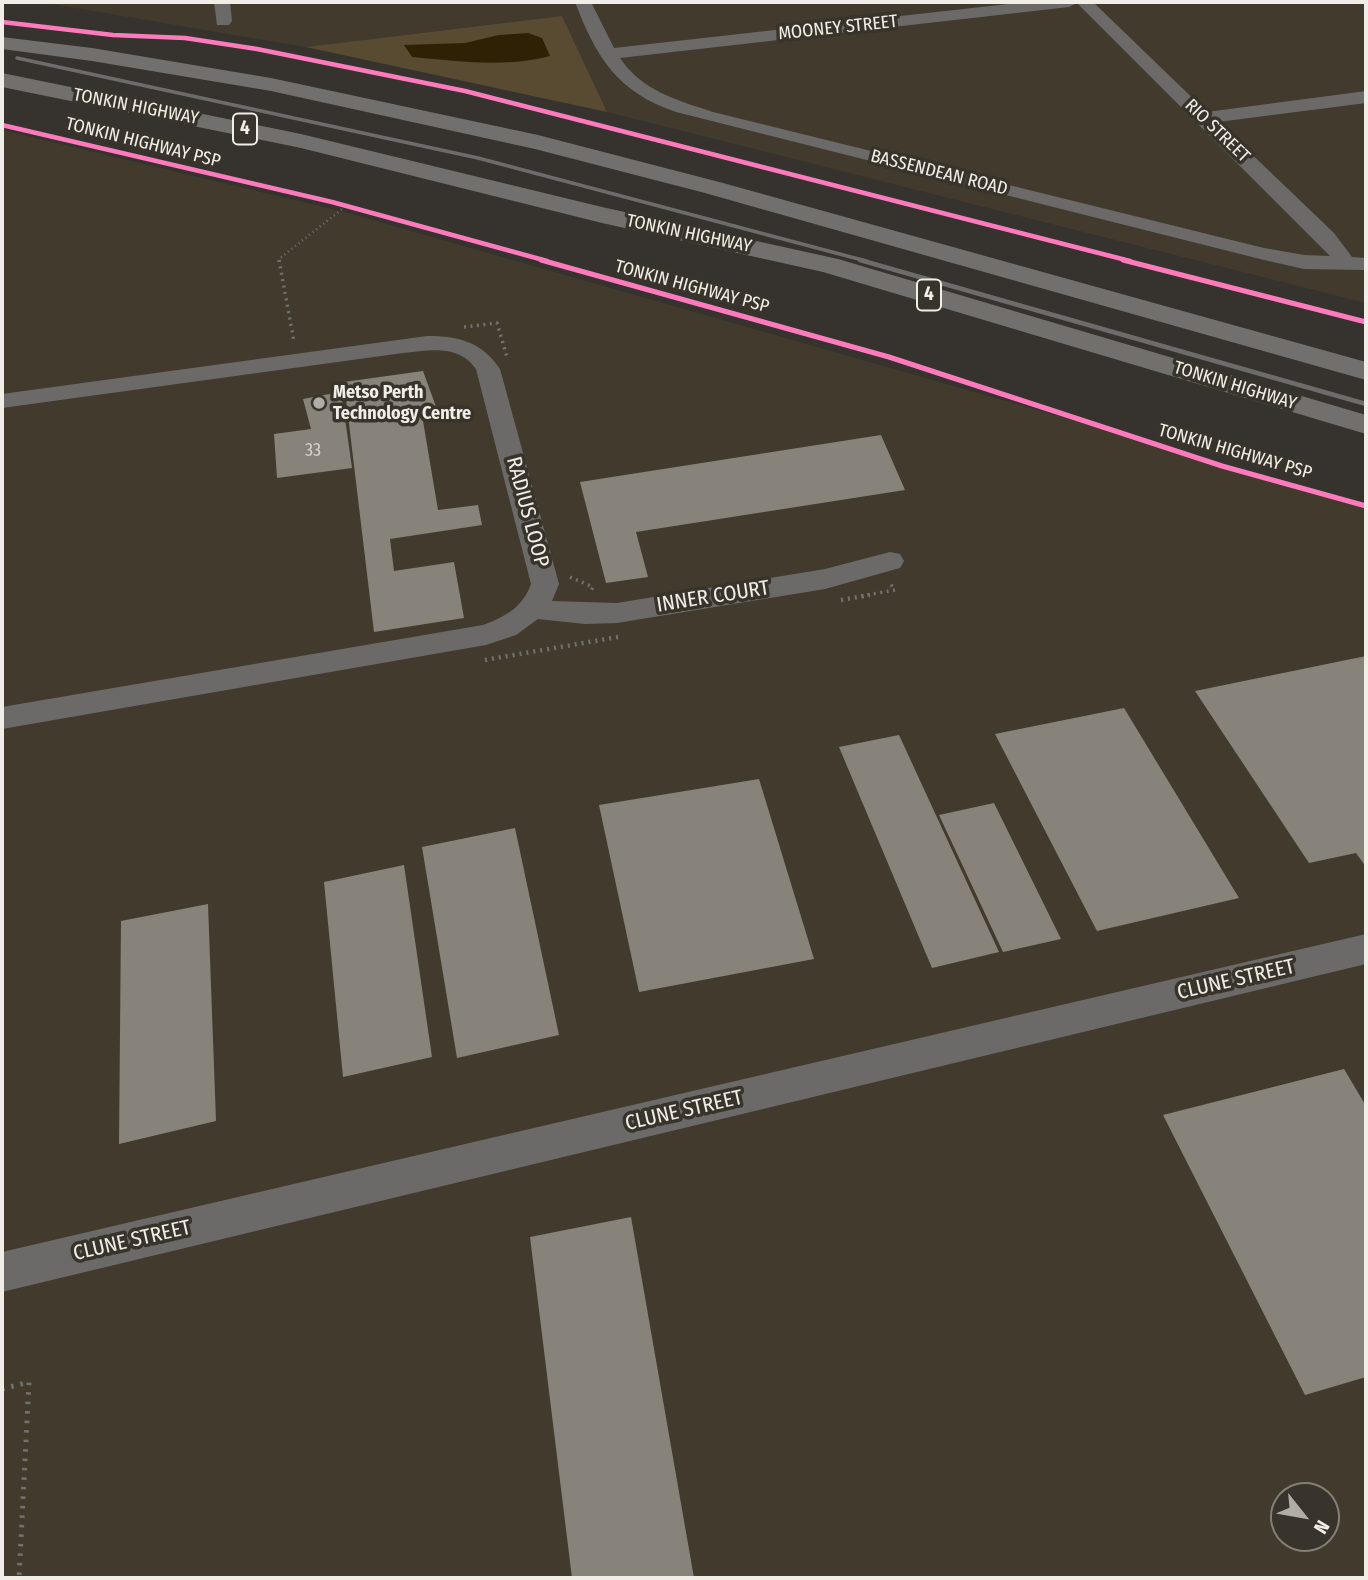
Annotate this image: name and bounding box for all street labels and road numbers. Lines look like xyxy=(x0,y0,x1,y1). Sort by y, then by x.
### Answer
street label: MOONEY STREET xyxy=(777,11,899,45)
street label: TONKIN HIGHWAY xyxy=(72,84,200,130)
street label: RIO STREET xyxy=(1180,95,1254,167)
street label: TONKIN HIGHWAY PSP xyxy=(63,113,223,173)
road number: 4 xyxy=(233,113,257,144)
street label: BASSENDEAN ROAD xyxy=(868,146,1010,200)
street label: TONKIN HIGHWAY xyxy=(625,210,753,258)
street label: TONKIN HIGHWAY PSP xyxy=(612,256,772,318)
road number: 4 xyxy=(917,280,941,310)
street label: TONKIN HIGHWAY xyxy=(1171,357,1299,415)
street label: TONKIN HIGHWAY PSP xyxy=(1156,420,1314,484)
street label: RADIUS LOOP xyxy=(500,454,554,570)
street label: INNER COURT xyxy=(655,576,771,618)
street label: CLUNE STREET xyxy=(1175,954,1297,1006)
street label: CLUNE STREET xyxy=(623,1085,745,1137)
street label: CLUNE STREET xyxy=(71,1215,193,1267)

